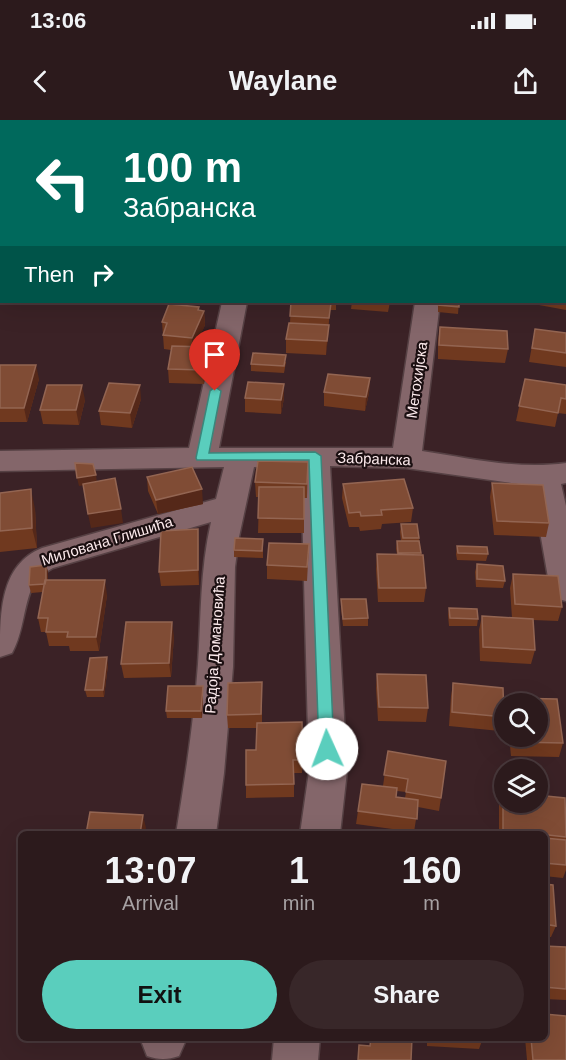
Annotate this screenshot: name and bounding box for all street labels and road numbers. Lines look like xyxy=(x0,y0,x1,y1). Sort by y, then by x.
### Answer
street label: Метохијска xyxy=(403,340,430,419)
street label: Забранска xyxy=(337,449,412,468)
street label: Милована Глишића xyxy=(39,512,175,569)
street label: Радоја Домановића xyxy=(201,575,228,714)

